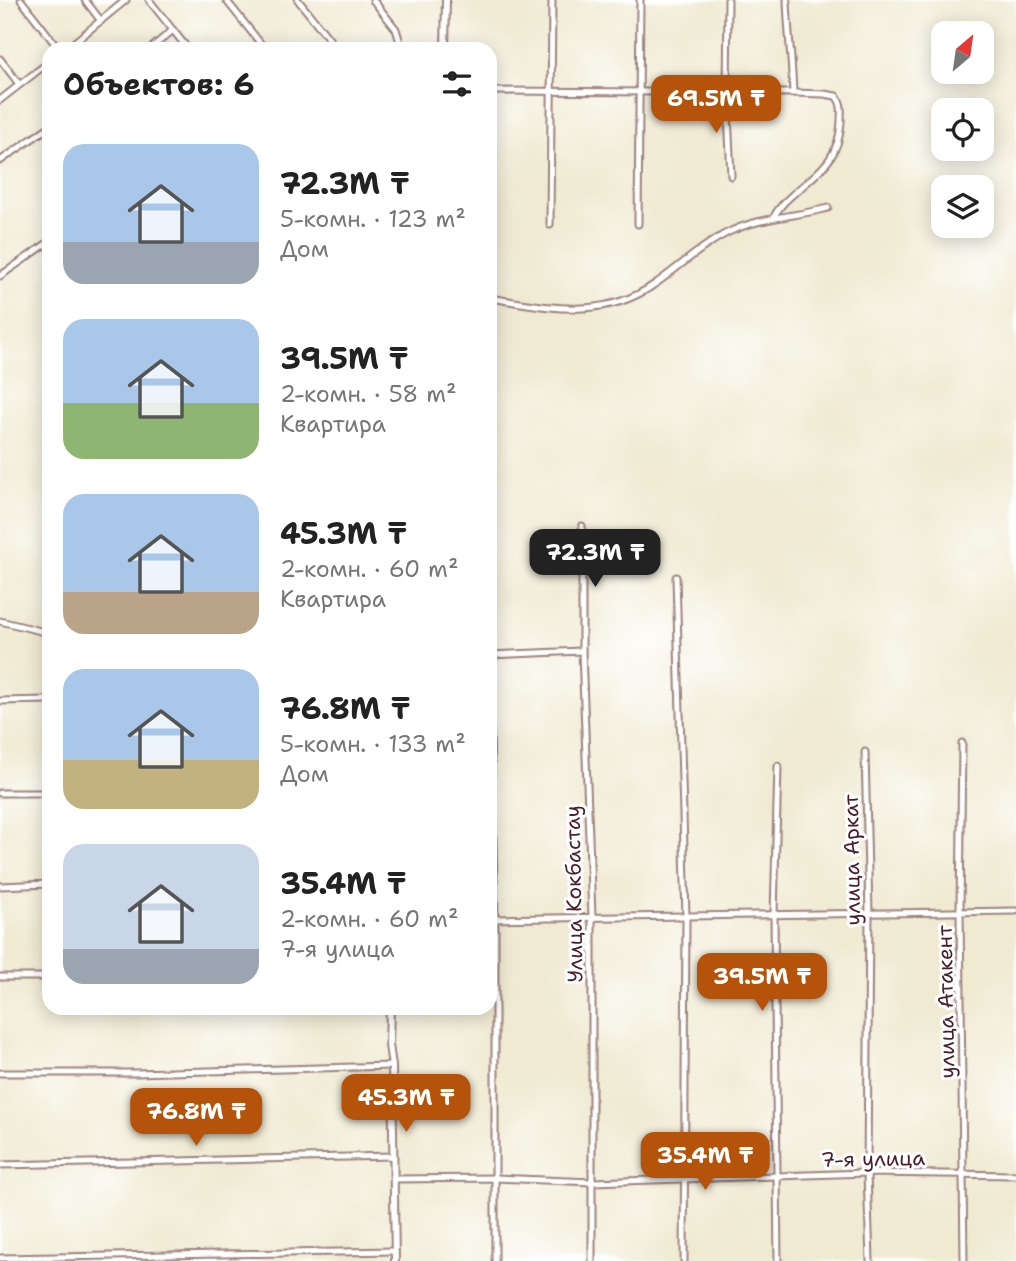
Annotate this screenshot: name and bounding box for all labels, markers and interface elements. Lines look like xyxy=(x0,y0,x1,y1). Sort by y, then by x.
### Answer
north arrow xyxy=(931,21,994,84)
map controls xyxy=(931,21,994,238)
text: Объектов: 6 xyxy=(63,64,255,105)
icon: filters xyxy=(438,65,476,103)
pin: 69.5M ₸ xyxy=(651,76,781,135)
text: 69.5M ₸ xyxy=(667,83,765,113)
button: locate xyxy=(931,98,994,161)
text: 72.3M ₸ xyxy=(280,163,409,204)
icon: home xyxy=(119,172,203,256)
button: layers xyxy=(931,175,994,238)
text: 5-комн. · 123 m² xyxy=(280,204,466,234)
text: Дом xyxy=(280,234,329,264)
text: 39.5M ₸ xyxy=(280,338,408,379)
icon: home xyxy=(119,347,203,431)
text: 2-комн. · 58 m² xyxy=(280,379,457,409)
text: Квартира xyxy=(280,409,386,439)
text: 45.3M ₸ xyxy=(280,513,407,554)
icon: home xyxy=(119,522,203,606)
pin: 72.3M ₸ xyxy=(530,530,660,589)
text: 72.3M ₸ xyxy=(546,537,644,567)
text: 2-комн. · 60 m² xyxy=(280,554,458,584)
text: Квартира xyxy=(280,584,386,614)
text: 76.8M ₸ xyxy=(280,688,410,729)
icon: home xyxy=(119,697,203,781)
text: 5-комн. · 133 m² xyxy=(280,729,466,759)
text: Дом xyxy=(280,759,329,789)
street label: улица Аркат xyxy=(837,794,867,926)
street label: Улица Кокбастау xyxy=(558,805,590,983)
text: 35.4M ₸ xyxy=(280,863,406,904)
icon: home xyxy=(119,872,203,956)
text: 2-комн. · 60 m² xyxy=(280,904,458,934)
street label: улица Атакент xyxy=(931,925,961,1079)
text: 7-я улица xyxy=(280,934,395,964)
pin: 39.5M ₸ xyxy=(697,954,827,1013)
text: 39.5M ₸ xyxy=(713,961,811,991)
pin: 45.3M ₸ xyxy=(341,1074,471,1134)
text: 45.3M ₸ xyxy=(357,1082,455,1112)
pin: 76.8M ₸ xyxy=(131,1088,261,1148)
text: 76.8M ₸ xyxy=(146,1096,246,1126)
pin: 35.4M ₸ xyxy=(640,1132,770,1192)
text: 35.4M ₸ xyxy=(657,1140,753,1170)
street label: 7-я улица xyxy=(820,1144,926,1174)

